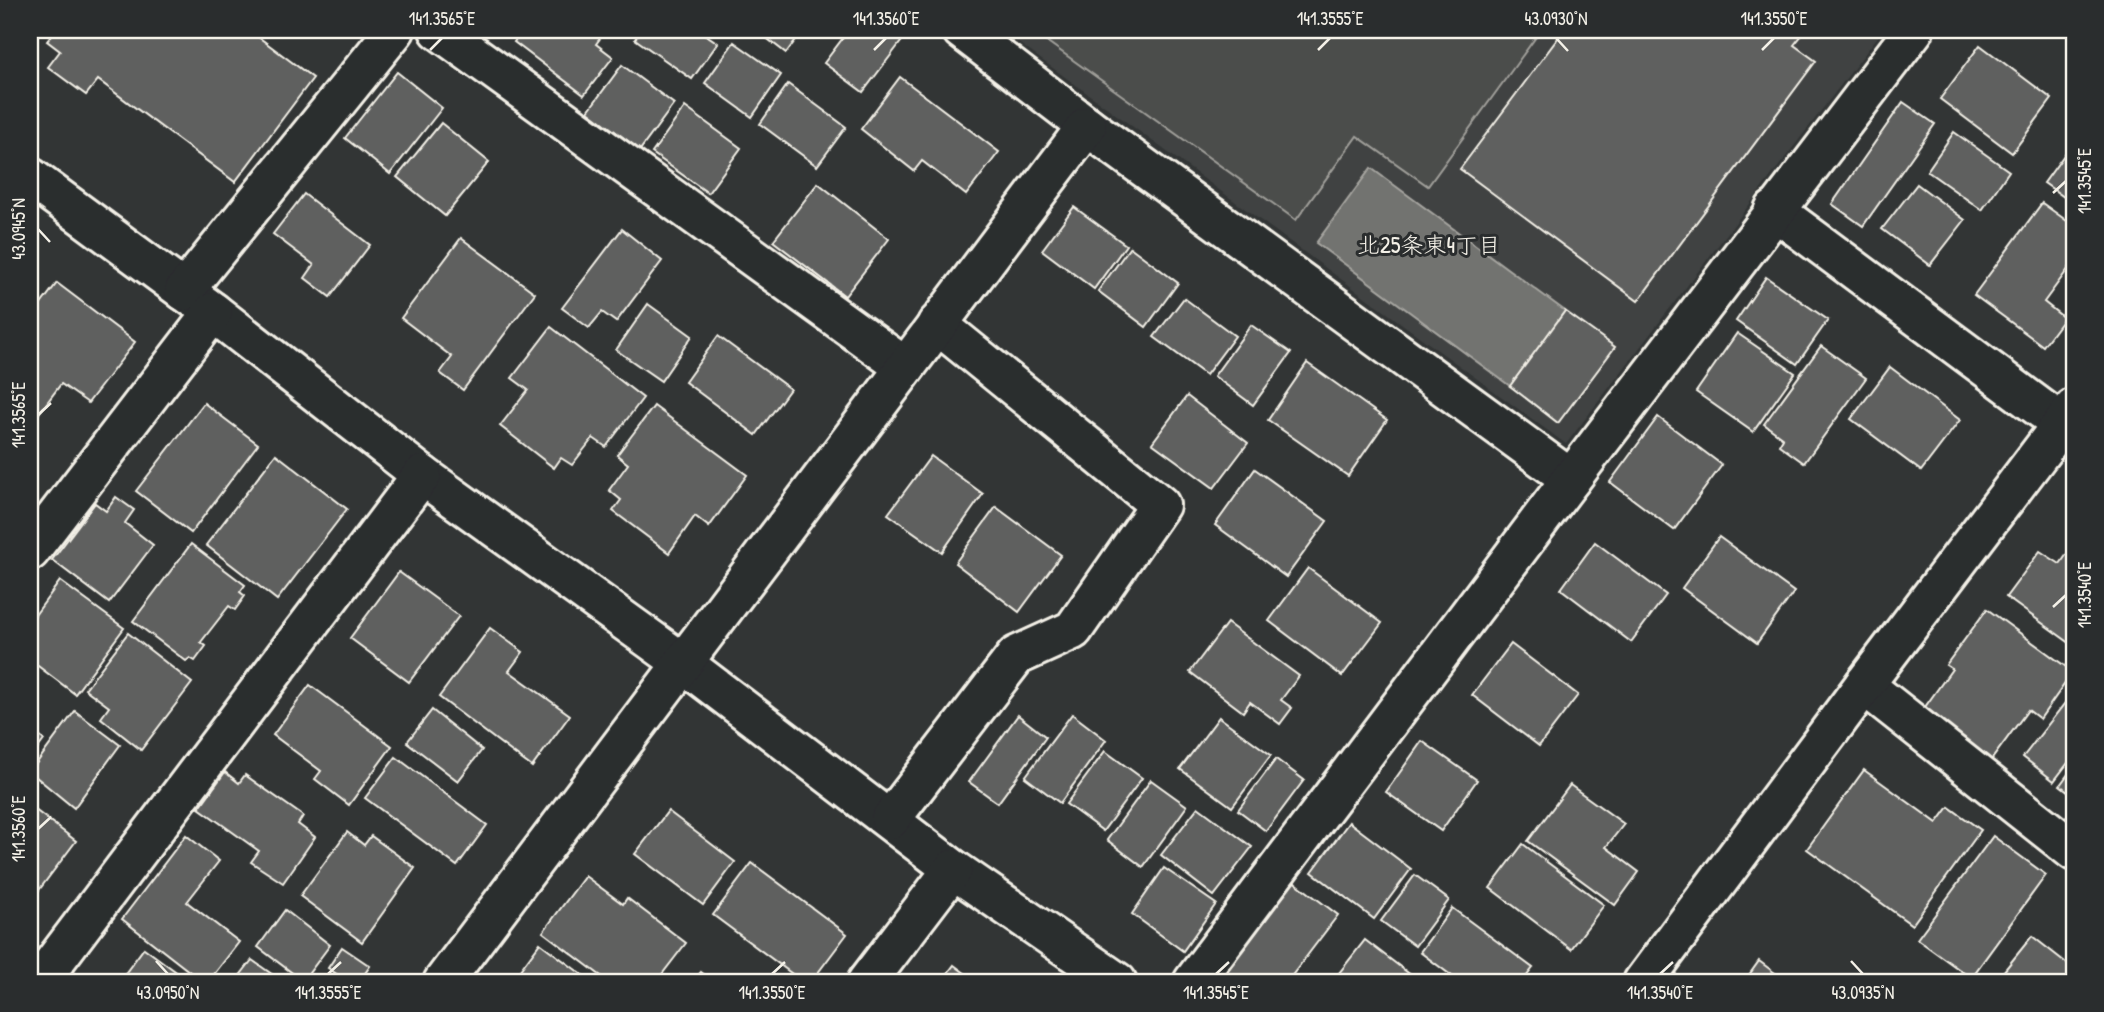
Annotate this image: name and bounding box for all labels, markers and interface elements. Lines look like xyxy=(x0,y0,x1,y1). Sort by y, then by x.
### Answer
text: 141.3565°E xyxy=(409,6,475,31)
text: 141.3560°E xyxy=(853,6,919,31)
text: 141.3555°E xyxy=(1297,6,1363,31)
text: 43.0930°N xyxy=(1524,6,1588,31)
text: 141.3550°E xyxy=(1740,6,1808,31)
text: 141.3545°E xyxy=(2072,148,2097,214)
text: 43.0945°N xyxy=(6,198,31,260)
district label: 北25条東4丁目 xyxy=(1357,229,1501,260)
text: 141.3565°E xyxy=(6,382,31,448)
text: 141.3540°E xyxy=(2072,562,2097,628)
text: 141.3560°E xyxy=(6,796,31,862)
text: 43.0950°N xyxy=(137,980,199,1005)
text: 141.3555°E xyxy=(295,980,361,1005)
text: 141.3550°E xyxy=(738,980,806,1005)
text: 141.3545°E xyxy=(1183,980,1249,1005)
text: 141.3540°E xyxy=(1627,980,1693,1005)
text: 43.0935°N xyxy=(1832,980,1894,1005)

